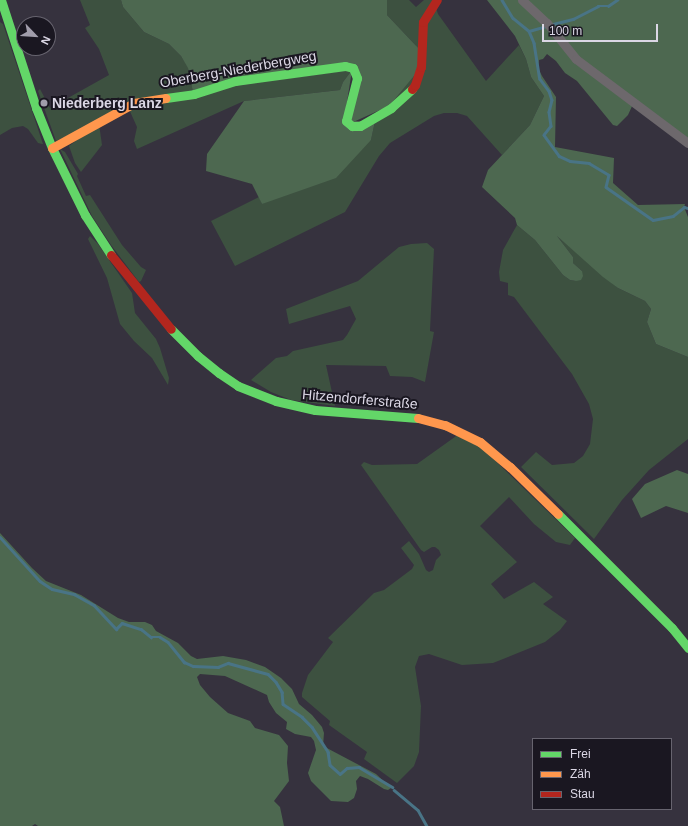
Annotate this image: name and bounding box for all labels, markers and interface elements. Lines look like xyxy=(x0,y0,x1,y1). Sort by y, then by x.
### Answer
north arrow xyxy=(16,16,56,56)
scale bar xyxy=(544,16,660,42)
text: 100 m xyxy=(549,24,582,38)
text: N xyxy=(39,35,53,47)
street label: Oberberg-Niederbergweg xyxy=(158,47,318,91)
place label: Niederberg Lanz xyxy=(52,95,162,111)
marker: Niederberg Lanz xyxy=(39,98,49,108)
street label: Hitzendorferstraße xyxy=(302,386,418,412)
legend xyxy=(532,738,672,810)
text: Frei xyxy=(570,747,591,761)
text: Zäh xyxy=(570,767,591,781)
text: Stau xyxy=(570,787,595,801)

